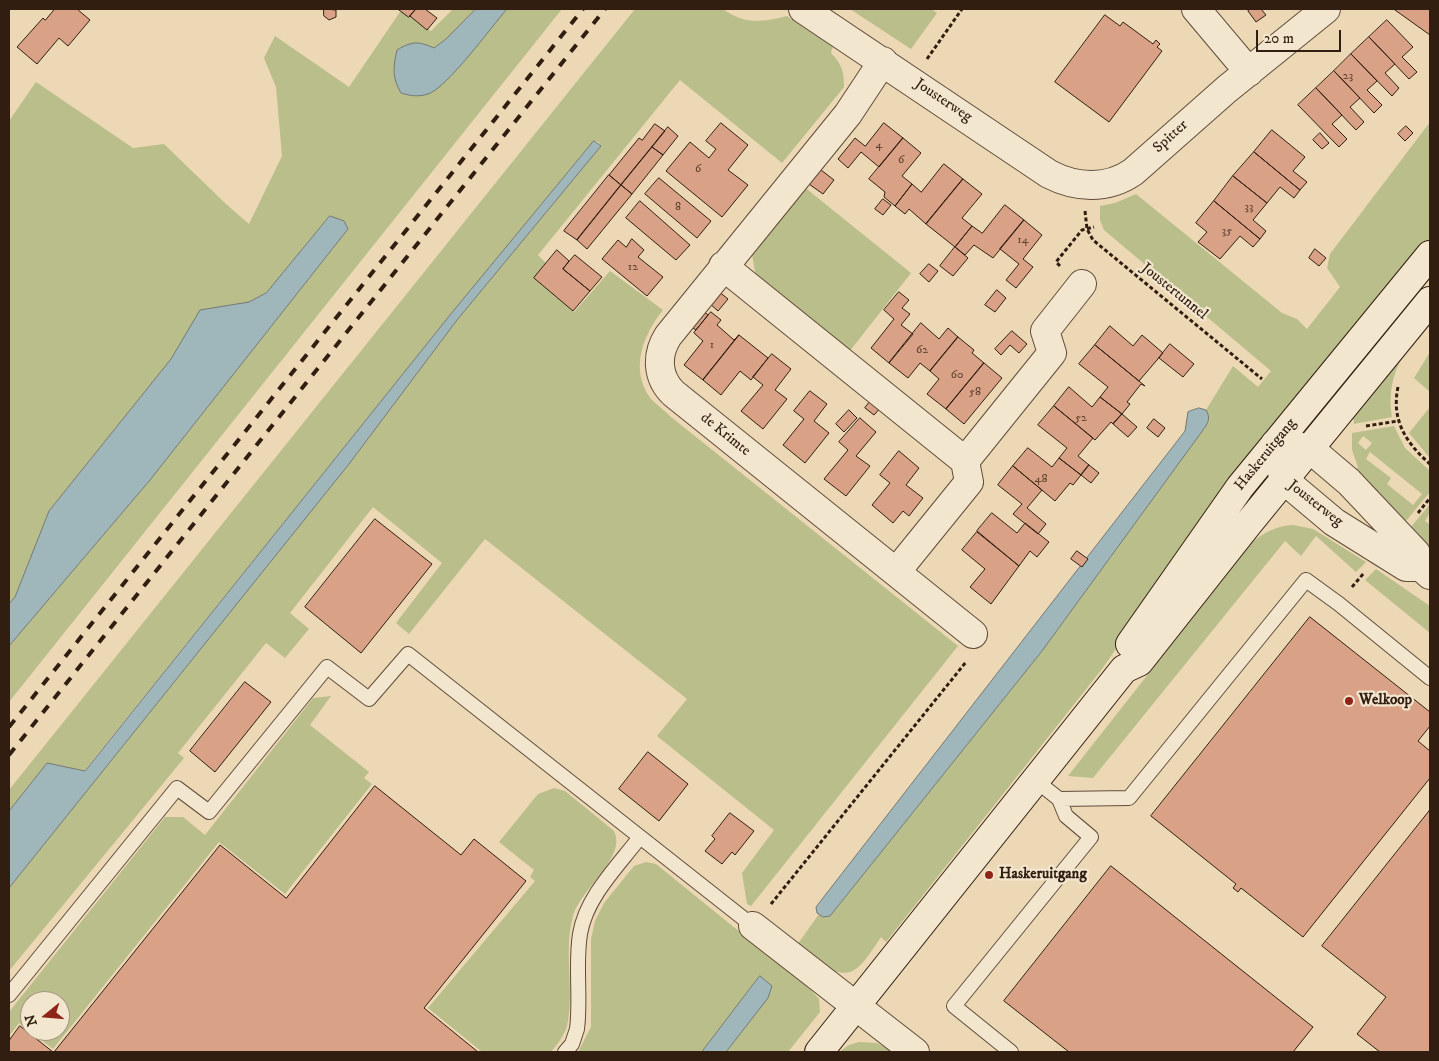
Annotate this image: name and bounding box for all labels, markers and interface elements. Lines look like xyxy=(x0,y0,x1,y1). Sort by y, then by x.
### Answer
scale bar xyxy=(1259,20,1344,52)
text: 20 m xyxy=(1264,29,1294,48)
house number: 23 xyxy=(1343,70,1353,84)
street label: Jousterweg xyxy=(911,75,975,127)
street label: Spitter xyxy=(1150,117,1192,157)
house number: 4 xyxy=(876,139,882,153)
house number: 6 xyxy=(898,154,904,168)
house number: 6 xyxy=(695,163,701,177)
house number: 8 xyxy=(675,201,681,215)
house number: 33 xyxy=(1245,201,1253,215)
house number: 35 xyxy=(1222,225,1232,239)
house number: 14 xyxy=(1017,234,1029,248)
street label: Joustertunnel xyxy=(1137,260,1211,324)
house number: 12 xyxy=(628,261,638,275)
house number: 1 xyxy=(710,339,714,353)
house number: 62 xyxy=(916,344,928,358)
house number: 60 xyxy=(951,369,963,383)
house number: 58 xyxy=(969,386,981,400)
street label: de Krimte xyxy=(696,409,754,461)
house number: 52 xyxy=(1075,412,1087,426)
street label: Haskeruitgang xyxy=(1231,415,1301,495)
house number: 48 xyxy=(1035,473,1047,487)
street label: Jousterweg xyxy=(1284,477,1346,531)
place label: Welkoop xyxy=(1359,692,1412,710)
marker: Welkoop xyxy=(1343,695,1355,707)
place label: Haskeruitgang xyxy=(999,866,1087,884)
marker: Haskeruitgang xyxy=(983,869,995,881)
north arrow xyxy=(20,991,70,1041)
text: N xyxy=(21,1012,42,1028)

